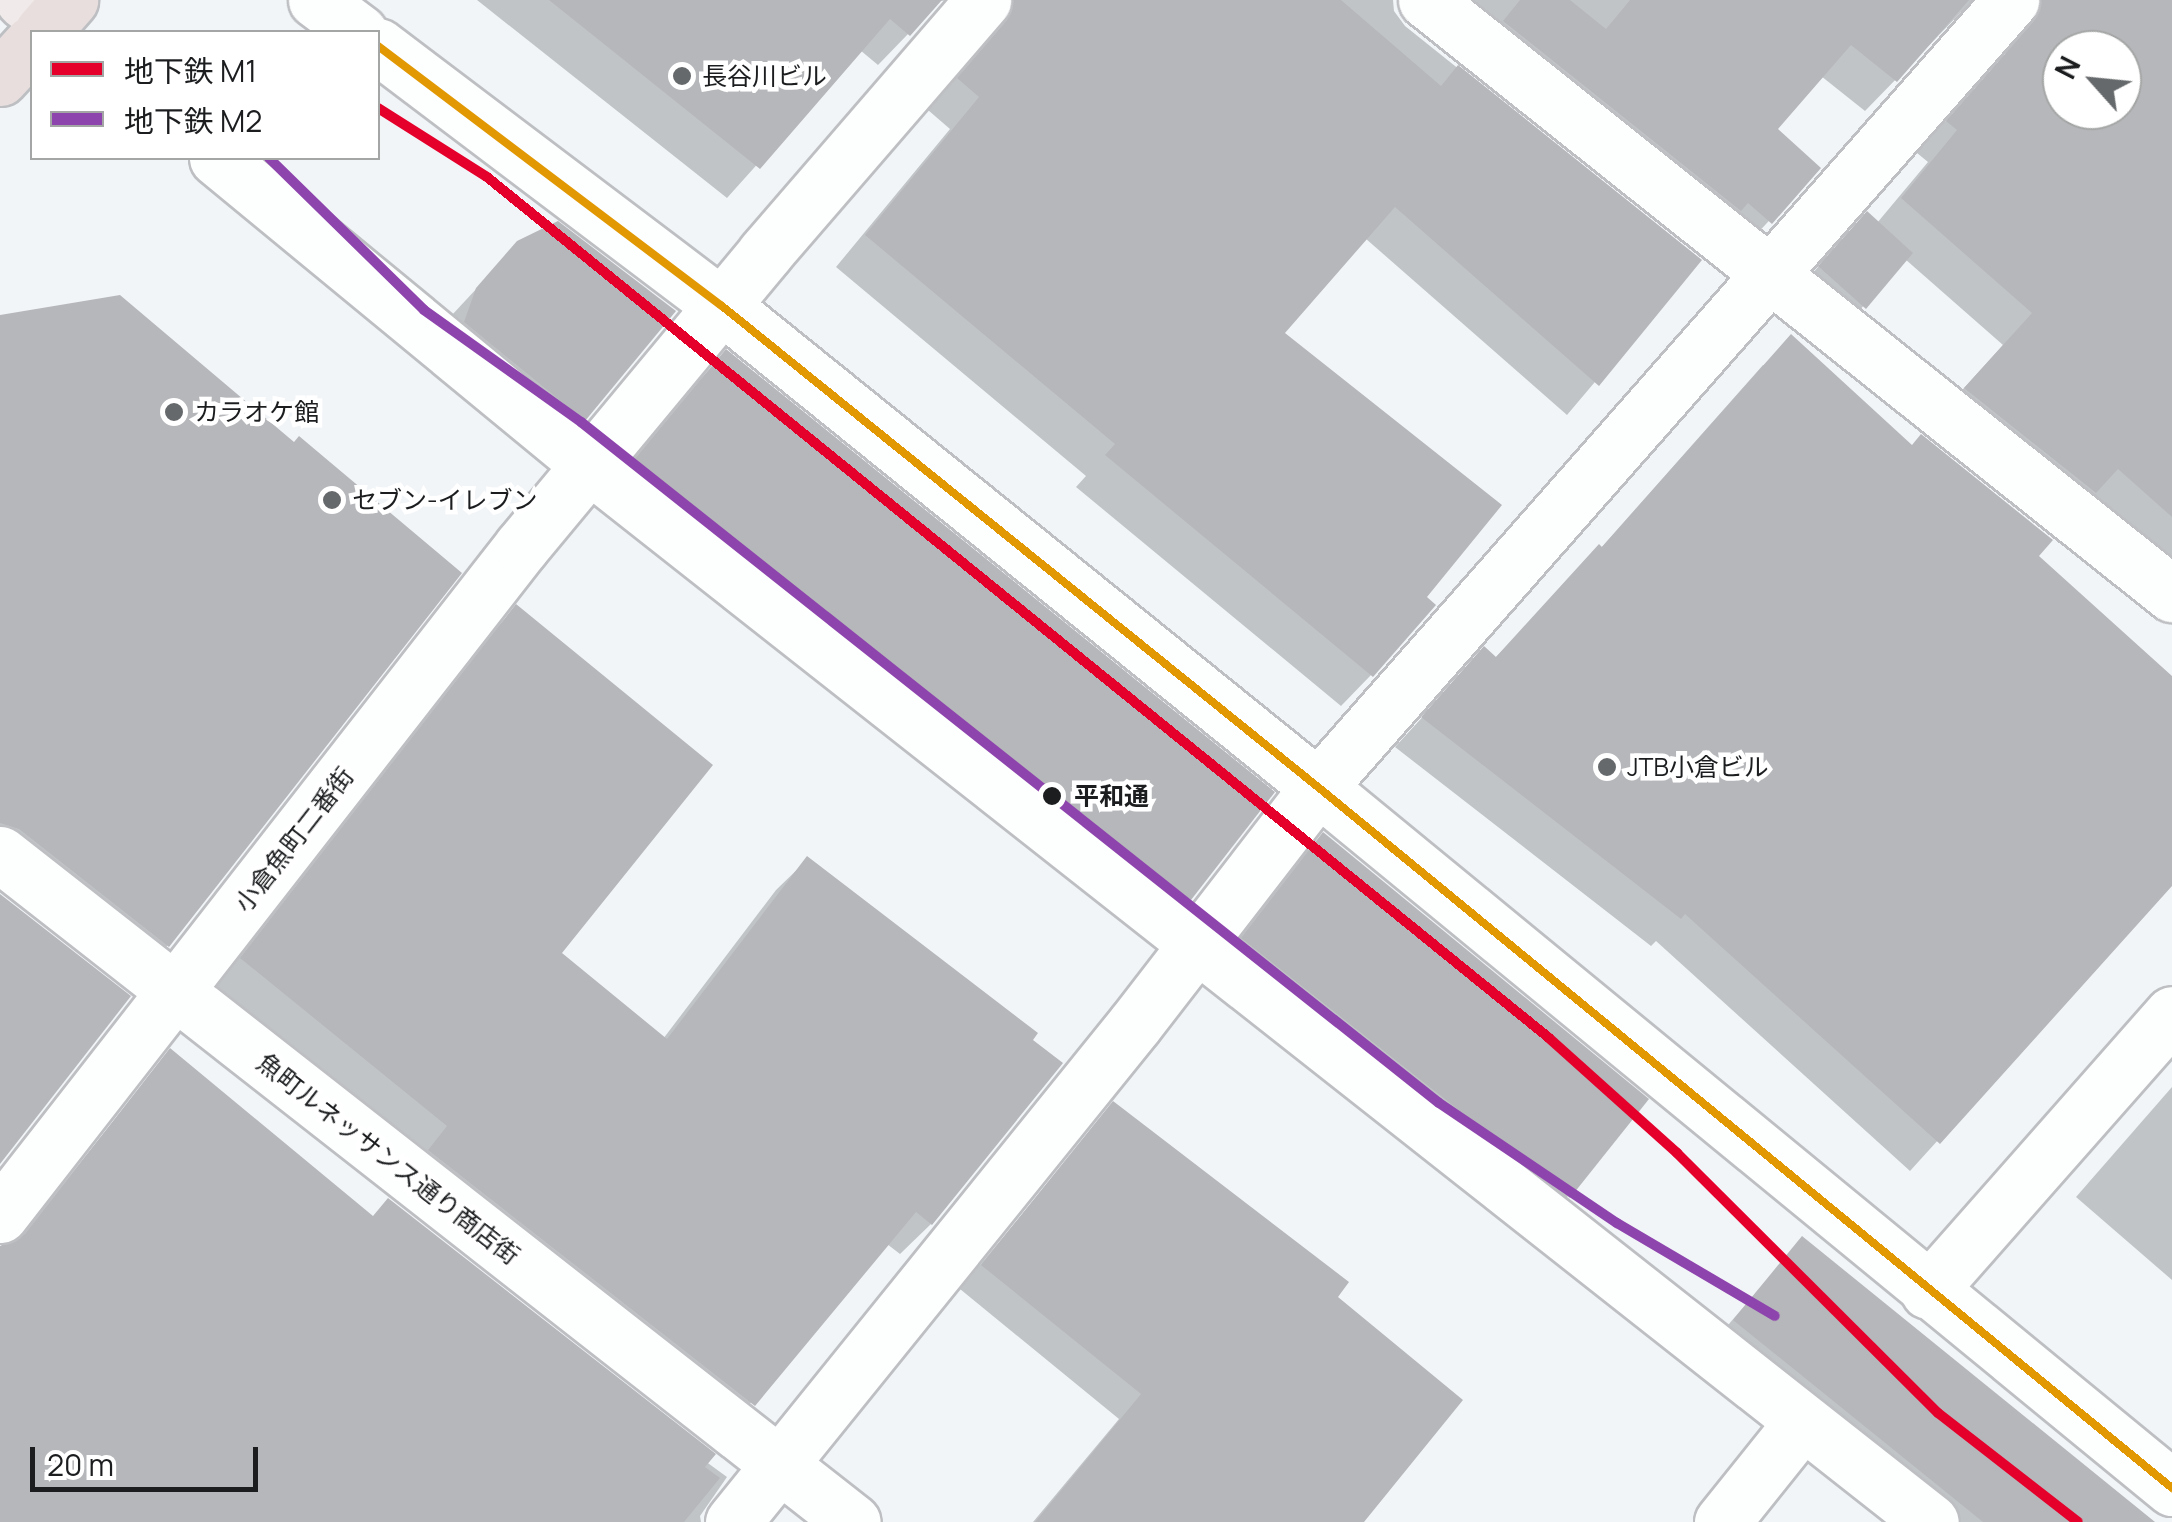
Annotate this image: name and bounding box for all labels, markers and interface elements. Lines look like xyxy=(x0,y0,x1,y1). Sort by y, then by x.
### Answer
legend xyxy=(30,30,380,160)
north arrow xyxy=(2042,30,2142,130)
text: 地下鉄 M1 xyxy=(124,50,257,91)
text: N xyxy=(2046,50,2089,85)
place label: 長谷川ビル xyxy=(702,61,827,91)
marker: 長谷川ビル xyxy=(671,65,693,87)
text: 地下鉄 M2 xyxy=(124,100,262,141)
place label: カラオケ館 xyxy=(194,397,319,427)
marker: カラオケ館 xyxy=(163,401,185,423)
place label: セブン-イレブン xyxy=(352,485,537,515)
marker: セブン-イレブン xyxy=(321,489,343,511)
place label: JTB小倉ビル xyxy=(1627,752,1769,782)
marker: JTB小倉ビル xyxy=(1596,756,1618,778)
street label: 小倉魚町二番街 xyxy=(228,762,360,918)
place label: 平和通 xyxy=(1074,781,1149,811)
marker: 平和通 xyxy=(1039,783,1065,809)
street label: 魚町ルネッサンス通り商店街 xyxy=(251,1047,525,1271)
scale bar xyxy=(35,1427,262,1489)
text: 20 m xyxy=(47,1444,114,1485)

